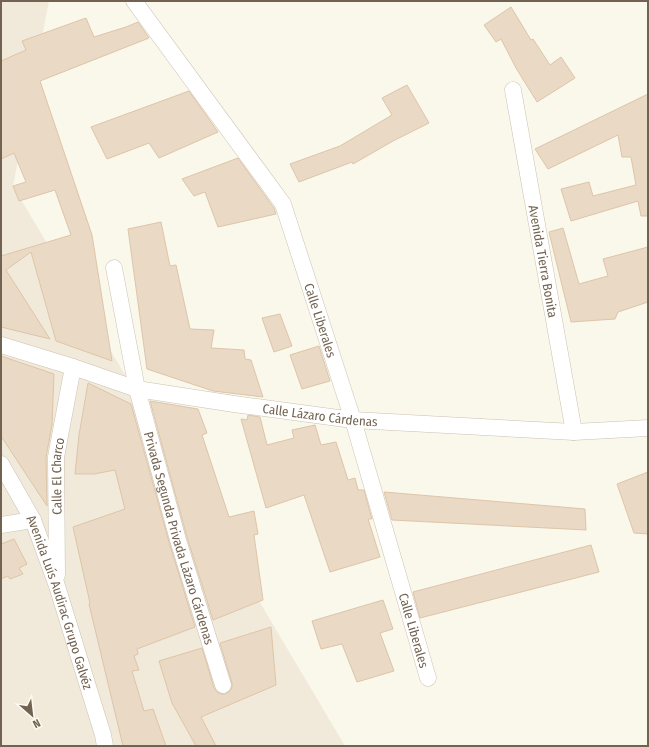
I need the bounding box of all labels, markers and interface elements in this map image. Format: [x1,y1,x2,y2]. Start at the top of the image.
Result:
street label: Avenida Tierra Bonita [526,204,560,319]
street label: Calle Liberales [301,281,339,360]
street label: Calle Lázaro Cárdenas [262,401,378,429]
street label: Privada Segunda Privada Lázaro Cárdenas [141,430,217,647]
street label: Calle El Charco [49,436,68,515]
street label: Avenida Luís Audirac Grupo Galvéz [24,512,95,691]
street label: Calle Liberales [396,591,432,670]
north arrow [12,695,52,735]
text: N [30,716,42,731]

